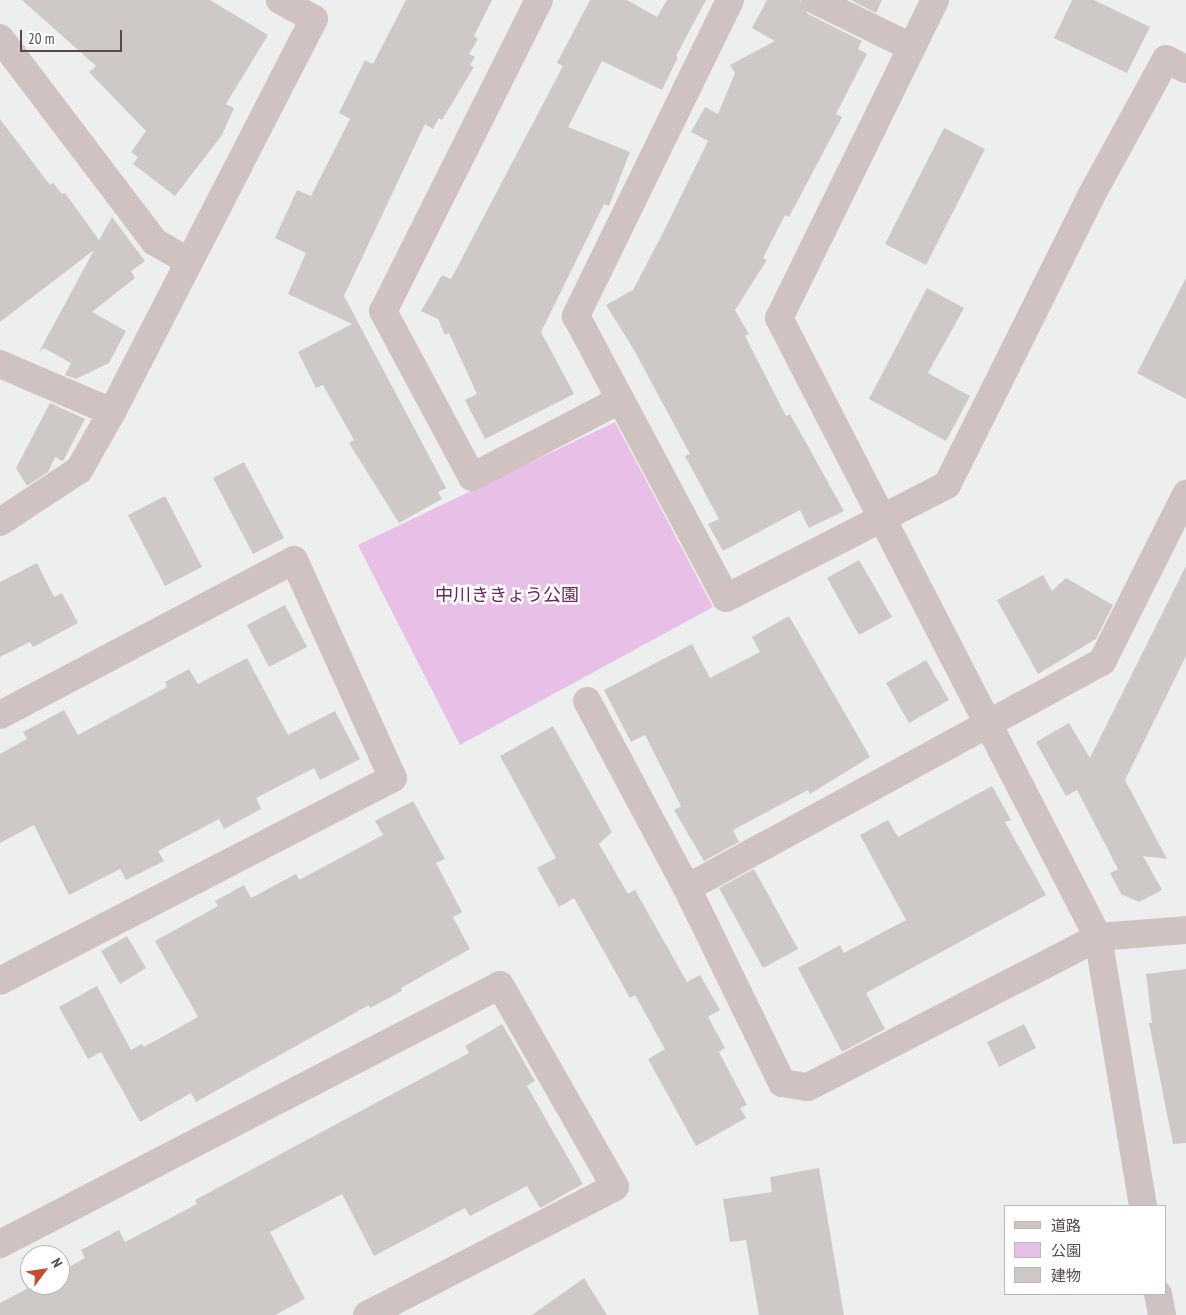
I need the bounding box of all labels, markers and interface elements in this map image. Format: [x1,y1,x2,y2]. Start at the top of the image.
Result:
scale bar [22,20,125,52]
text: 20 m [28,29,54,48]
park label: 中川ききょう公園 [435,584,579,606]
legend [1004,1205,1166,1295]
text: 道路 [1051,1216,1081,1235]
text: 公園 [1051,1241,1081,1260]
north arrow [20,1245,70,1295]
text: N [47,1255,67,1271]
text: 建物 [1051,1266,1081,1285]

